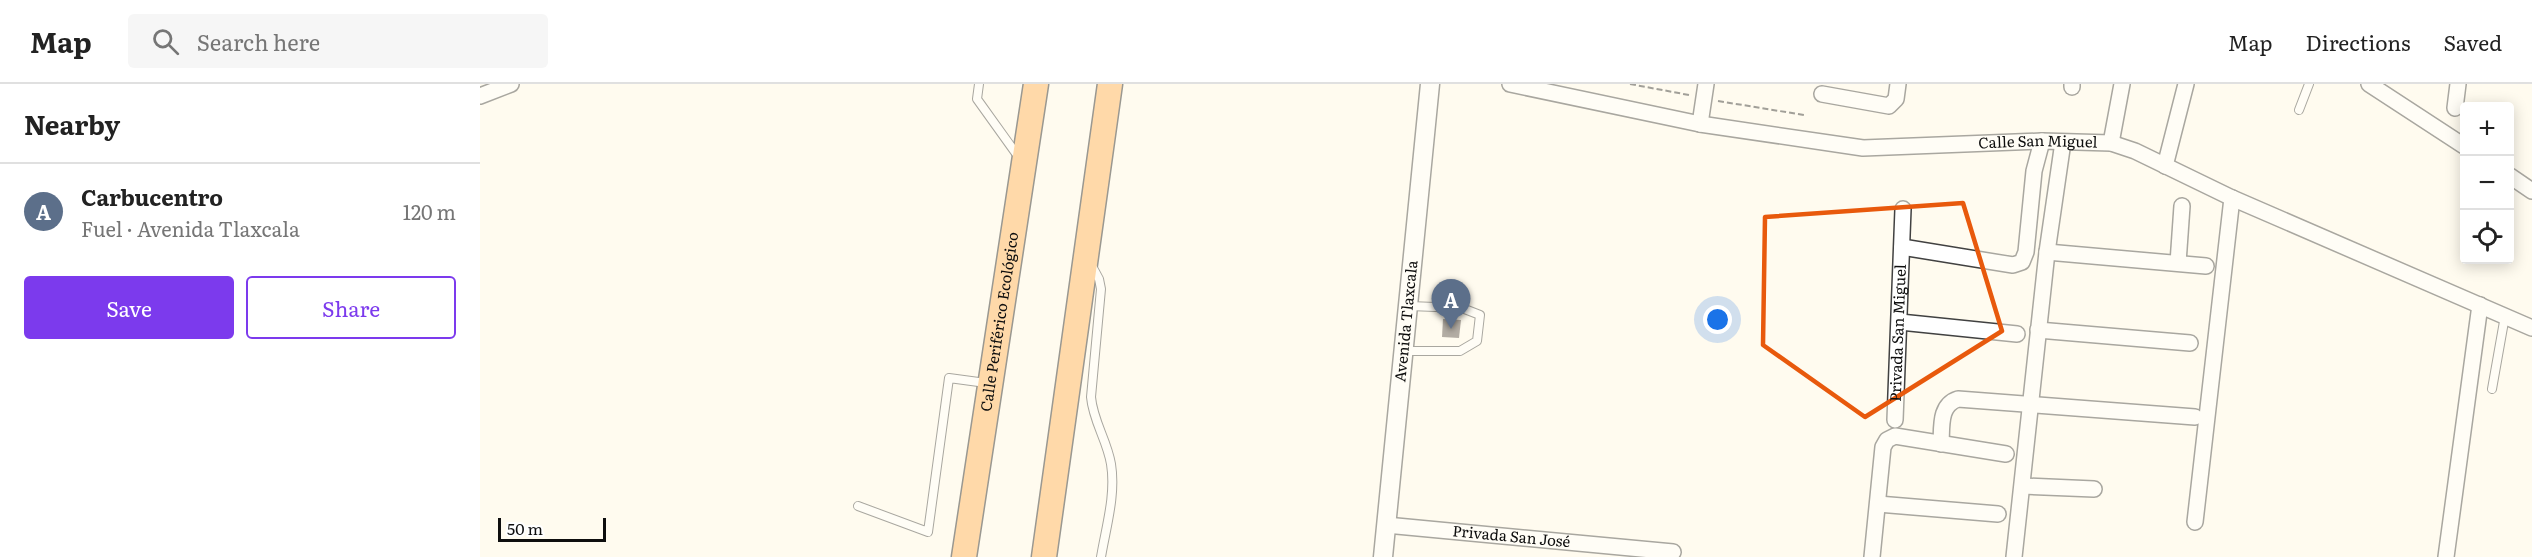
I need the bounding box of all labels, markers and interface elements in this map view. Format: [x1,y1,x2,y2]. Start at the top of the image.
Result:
search box [128,14,548,68]
text: Map [30,20,92,62]
icon: search [149,25,182,58]
text: Search here [197,25,320,58]
text: Map [2228,26,2273,57]
text: Directions [2306,26,2411,57]
text: Saved [2444,26,2502,57]
map controls [2460,102,2514,264]
button: + [2460,102,2514,156]
text: Nearby [24,104,120,143]
street label: Calle San Miguel [1978,128,2098,153]
button: − [2460,156,2514,210]
text: Carbucentro [81,180,223,213]
text: A [36,196,51,226]
text: 120 m [403,196,456,226]
button: locate [2460,210,2514,264]
text: Fuel · Avenida Tlaxcala [81,213,300,243]
street label: Calle Periférico Ecológico [973,230,1023,413]
street label: Avenida Tlaxcala [1387,258,1423,383]
street label: Privada San Miguel [1883,264,1911,402]
button: Save [24,276,234,339]
button: Share [246,276,456,339]
pin: A [1432,280,1470,329]
your location [1703,305,1732,334]
scale bar [498,515,606,542]
text: 50 m [507,516,543,540]
street label: Privada San José [1452,518,1572,552]

